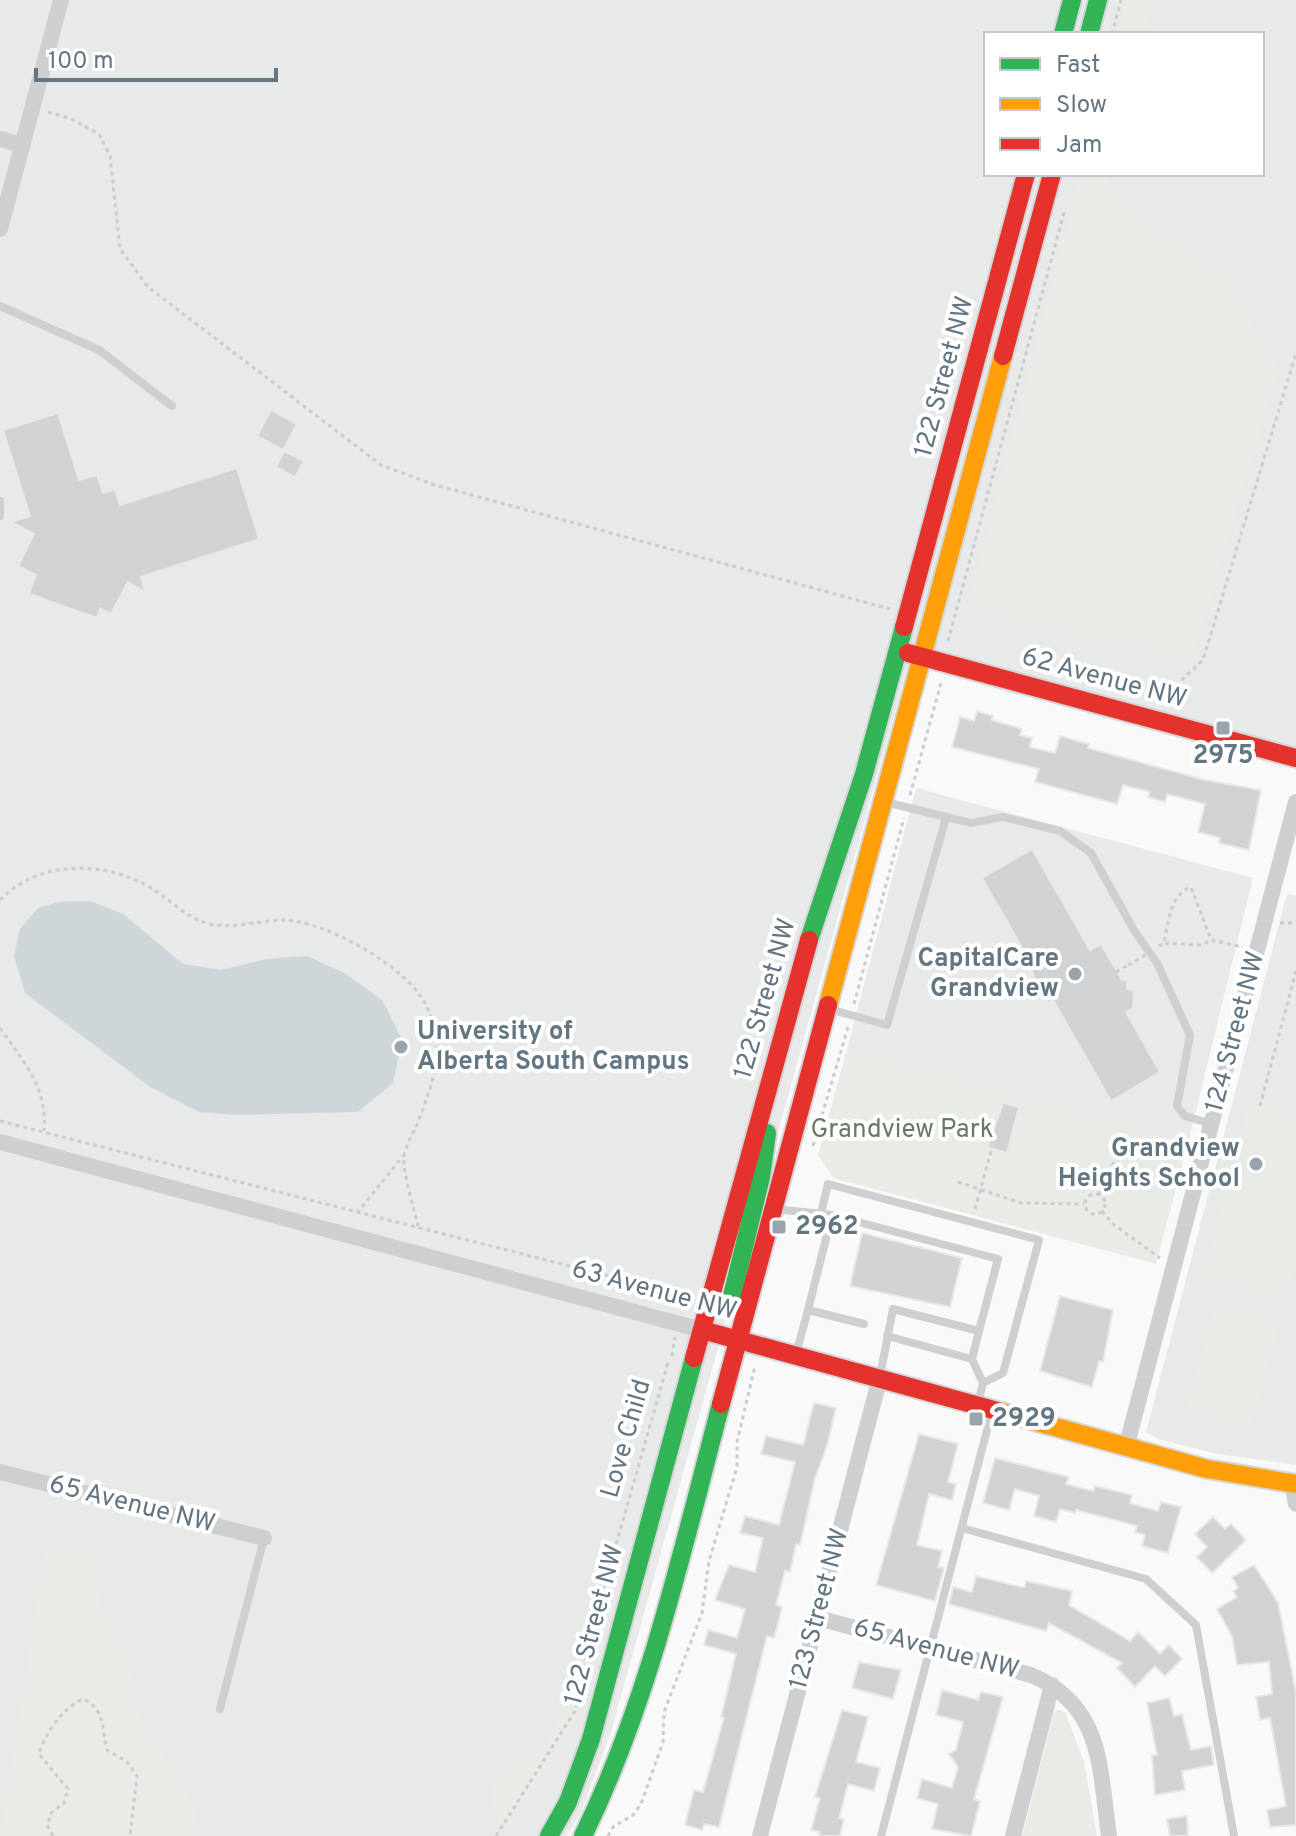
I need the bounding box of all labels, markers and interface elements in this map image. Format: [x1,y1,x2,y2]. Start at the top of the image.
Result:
scale bar [36,32,276,82]
legend [984,32,1264,176]
text: 100 m [48,47,114,77]
text: Fast [1056,51,1100,81]
text: Slow [1056,91,1107,121]
text: Jam [1056,131,1102,161]
street label: 122 Street NW [908,293,982,461]
street label: 62 Avenue NW [1018,641,1190,717]
marker: 2975 [1214,719,1232,737]
place label: 2975 [1192,740,1254,773]
street label: 122 Street NW [727,915,805,1083]
place label: CapitalCare Grandview [917,943,1059,1006]
street label: 124 Street NW [1199,948,1273,1116]
marker: CapitalCare Grandview [1066,965,1084,983]
place label: University of Alberta South Campus [417,1016,690,1079]
marker: University of Alberta South Campus [392,1038,410,1056]
park label: Grandview Park [810,1114,994,1147]
place label: Grandview Heights School [1058,1133,1240,1196]
marker: Grandview Heights School [1247,1155,1265,1173]
place label: 2962 [795,1211,859,1244]
marker: 2962 [770,1218,788,1236]
street label: 63 Avenue NW [568,1253,740,1329]
street label: Love Child [594,1376,660,1502]
place label: 2929 [992,1403,1056,1436]
marker: 2929 [967,1410,985,1428]
street label: 65 Avenue NW [46,1468,218,1542]
street label: 123 Street NW [783,1525,857,1693]
street label: 122 Street NW [558,1541,632,1709]
street label: 65 Avenue NW [850,1612,1022,1688]

